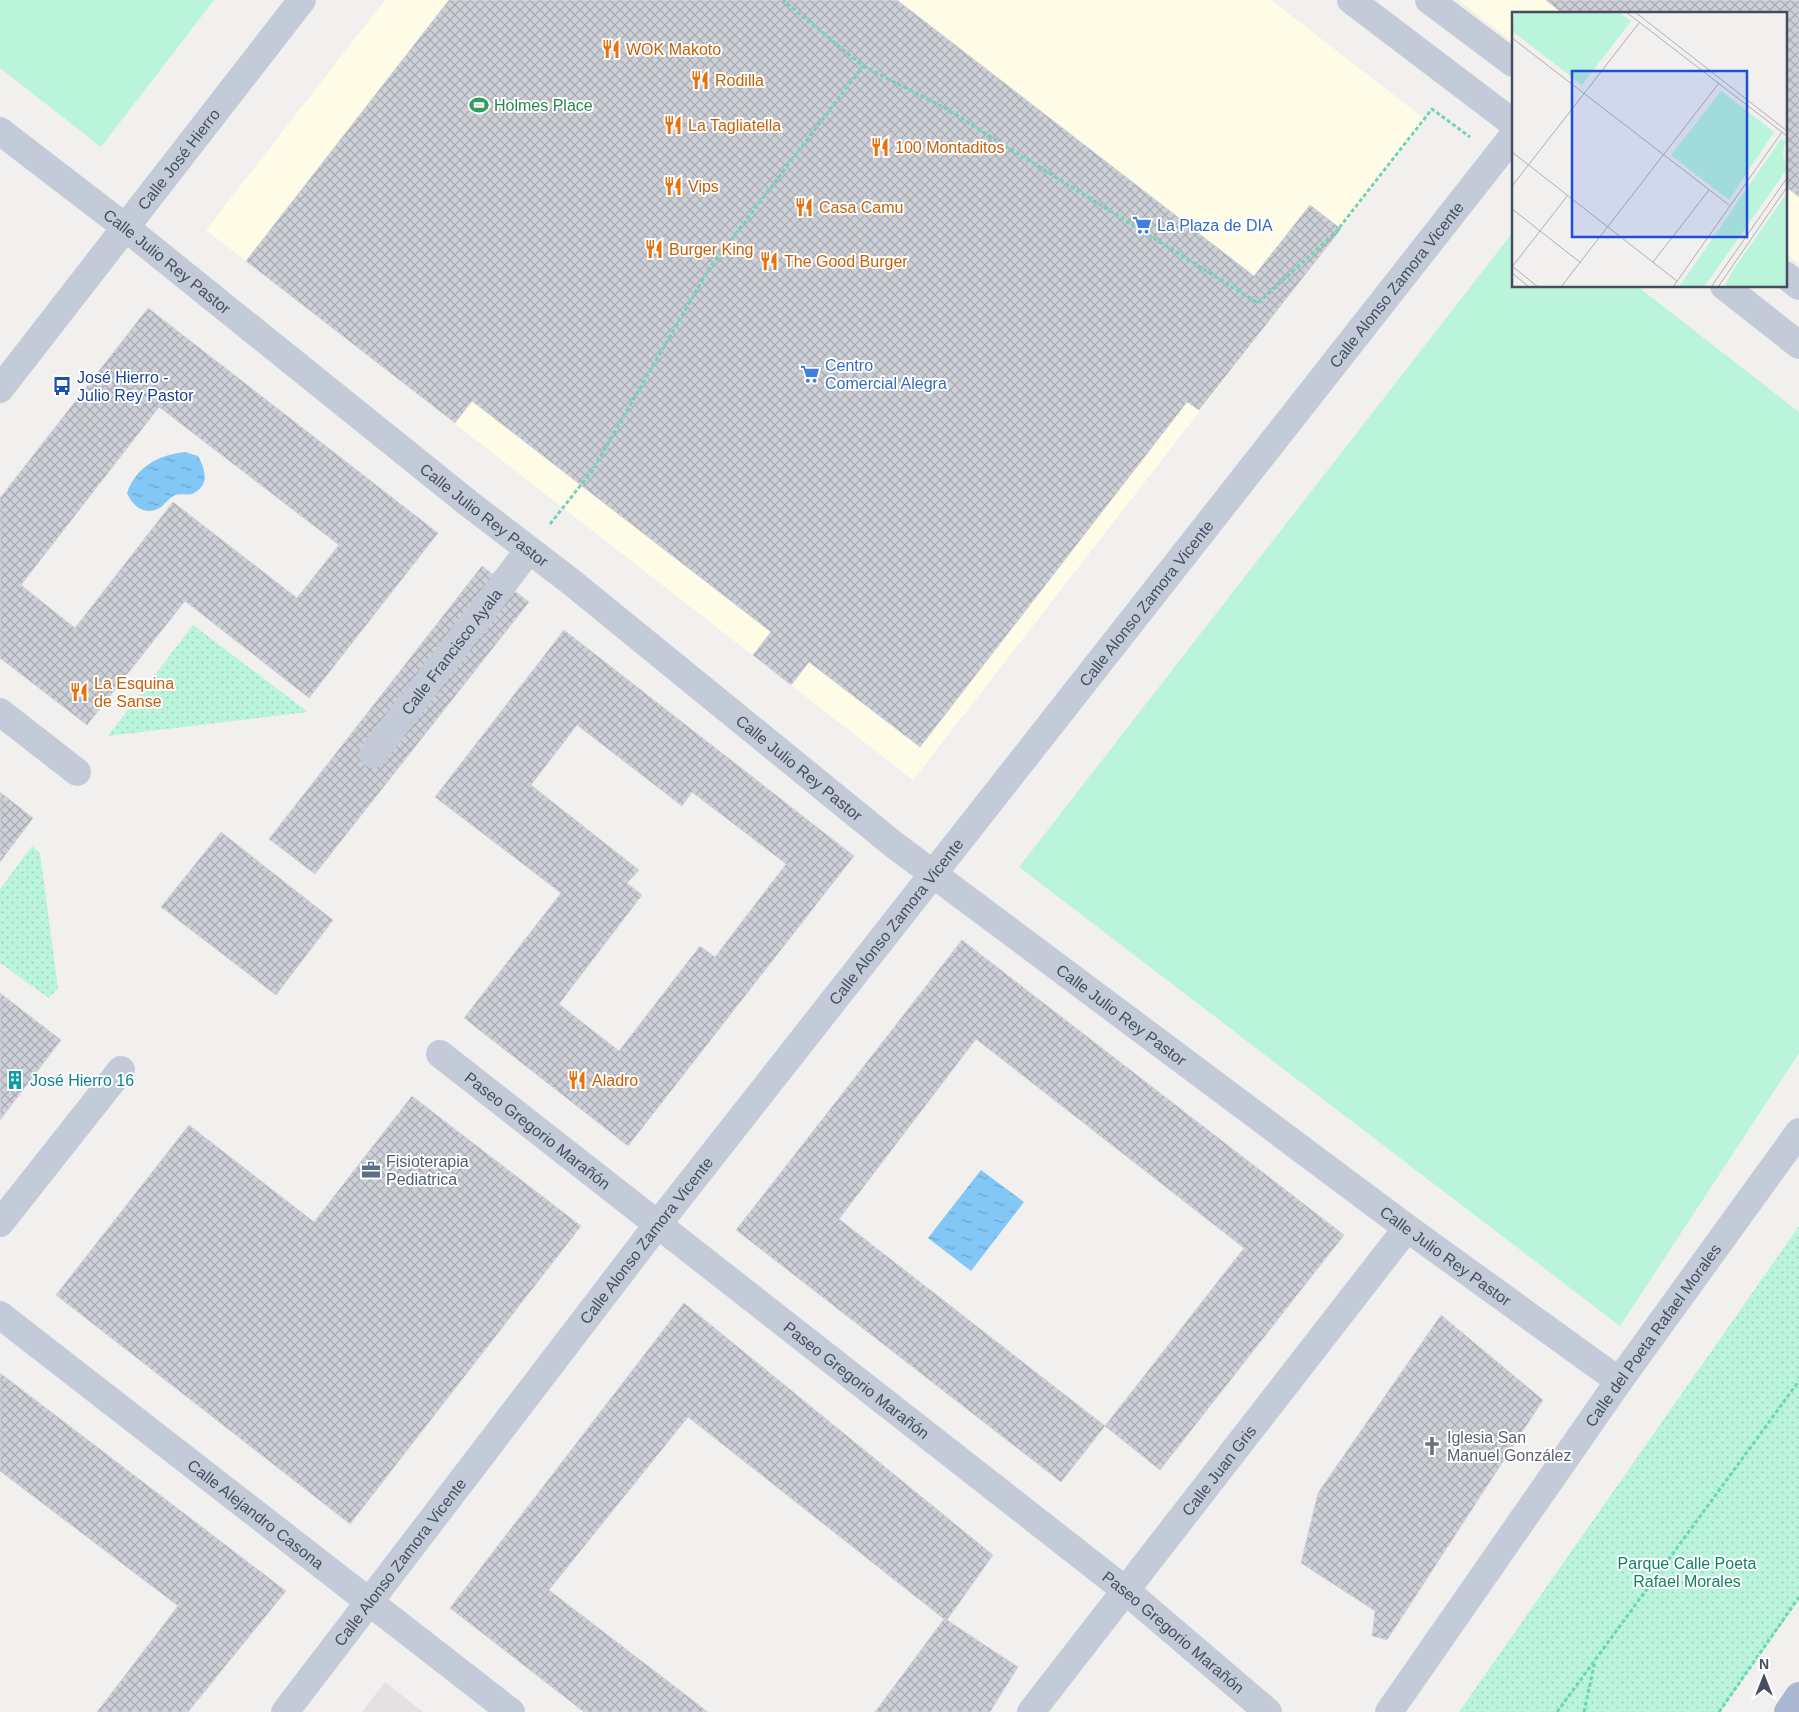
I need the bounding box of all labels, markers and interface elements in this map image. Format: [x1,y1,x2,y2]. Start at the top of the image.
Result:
inset map [1512,12,1786,288]
restaurant icon: WOK Makoto [600,38,622,60]
place label: WOK Makoto [626,41,721,58]
restaurant icon: Rodilla [689,69,711,91]
place label: Rodilla [715,72,764,89]
sports icon: Holmes Place [468,94,490,116]
place label: Holmes Place [494,97,593,114]
street label: Calle José Hierro [134,105,223,213]
restaurant icon: La Tagliatella [662,114,684,136]
place label: La Tagliatella [688,117,781,134]
restaurant icon: 100 Montaditos [869,136,891,158]
place label: 100 Montaditos [895,139,1004,156]
restaurant icon: Vips [662,175,684,197]
place label: Vips [688,178,719,195]
restaurant icon: Casa Camu [793,196,815,218]
street label: Calle Alonso Zamora Vicente [1326,198,1467,371]
place label: Casa Camu [819,199,903,216]
street label: Calle Julio Rey Pastor [100,205,235,318]
supermarket icon: La Plaza de DIA [1131,214,1153,236]
place label: La Plaza de DIA [1157,217,1273,234]
restaurant icon: Burger King [643,238,665,260]
place label: Burger King [669,241,754,258]
restaurant icon: The Good Burger [758,250,780,272]
place label: The Good Burger [784,253,908,270]
place label: Centro Comercial Alegra [825,357,947,392]
supermarket icon: Centro Comercial Alegra [799,363,821,385]
place label: José Hierro - Julio Rey Pastor [77,369,194,404]
bus stop icon: José Hierro - Julio Rey Pastor [51,375,73,397]
street label: Calle Julio Rey Pastor [417,460,552,570]
street label: Calle Alonso Zamora Vicente [1076,517,1216,689]
street label: Calle Francisco Ayala [398,585,505,718]
place label: La Esquina de Sanse [94,675,174,710]
restaurant icon: La Esquina de Sanse [68,681,90,703]
street label: Calle Julio Rey Pastor [733,711,866,824]
street label: Calle Alonso Zamora Vicente [825,835,966,1008]
street label: Calle Julio Rey Pastor [1053,961,1190,1069]
street label: Paseo Gregorio Marañón [462,1068,614,1193]
building icon: José Hierro 16 [4,1069,26,1091]
restaurant icon: Aladro [566,1069,588,1091]
place label: José Hierro 16 [30,1072,134,1089]
place label: Aladro [592,1072,638,1089]
place label: Fisioterapia Pediatrica [386,1153,469,1188]
street label: Calle Alonso Zamora Vicente [576,1154,716,1327]
office icon: Fisioterapia Pediatrica [360,1159,382,1181]
street label: Calle Julio Rey Pastor [1377,1203,1515,1309]
street label: Calle del Poeta Rafael Morales [1582,1240,1724,1430]
street label: Paseo Gregorio Marañón [781,1318,933,1442]
street label: Calle Juan Gris [1178,1422,1259,1519]
place label: Iglesia San Manuel González [1447,1429,1572,1464]
church icon: Iglesia San Manuel González [1421,1435,1443,1457]
street label: Calle Alejandro Casona [185,1456,327,1572]
street label: Calle Alonso Zamora Vicente [330,1475,469,1649]
park label: Parque Calle Poeta Rafael Morales [1618,1555,1756,1590]
street label: Paseo Gregorio Marañón [1100,1567,1248,1696]
north arrow [1739,1652,1789,1702]
text: N [1759,1656,1769,1672]

